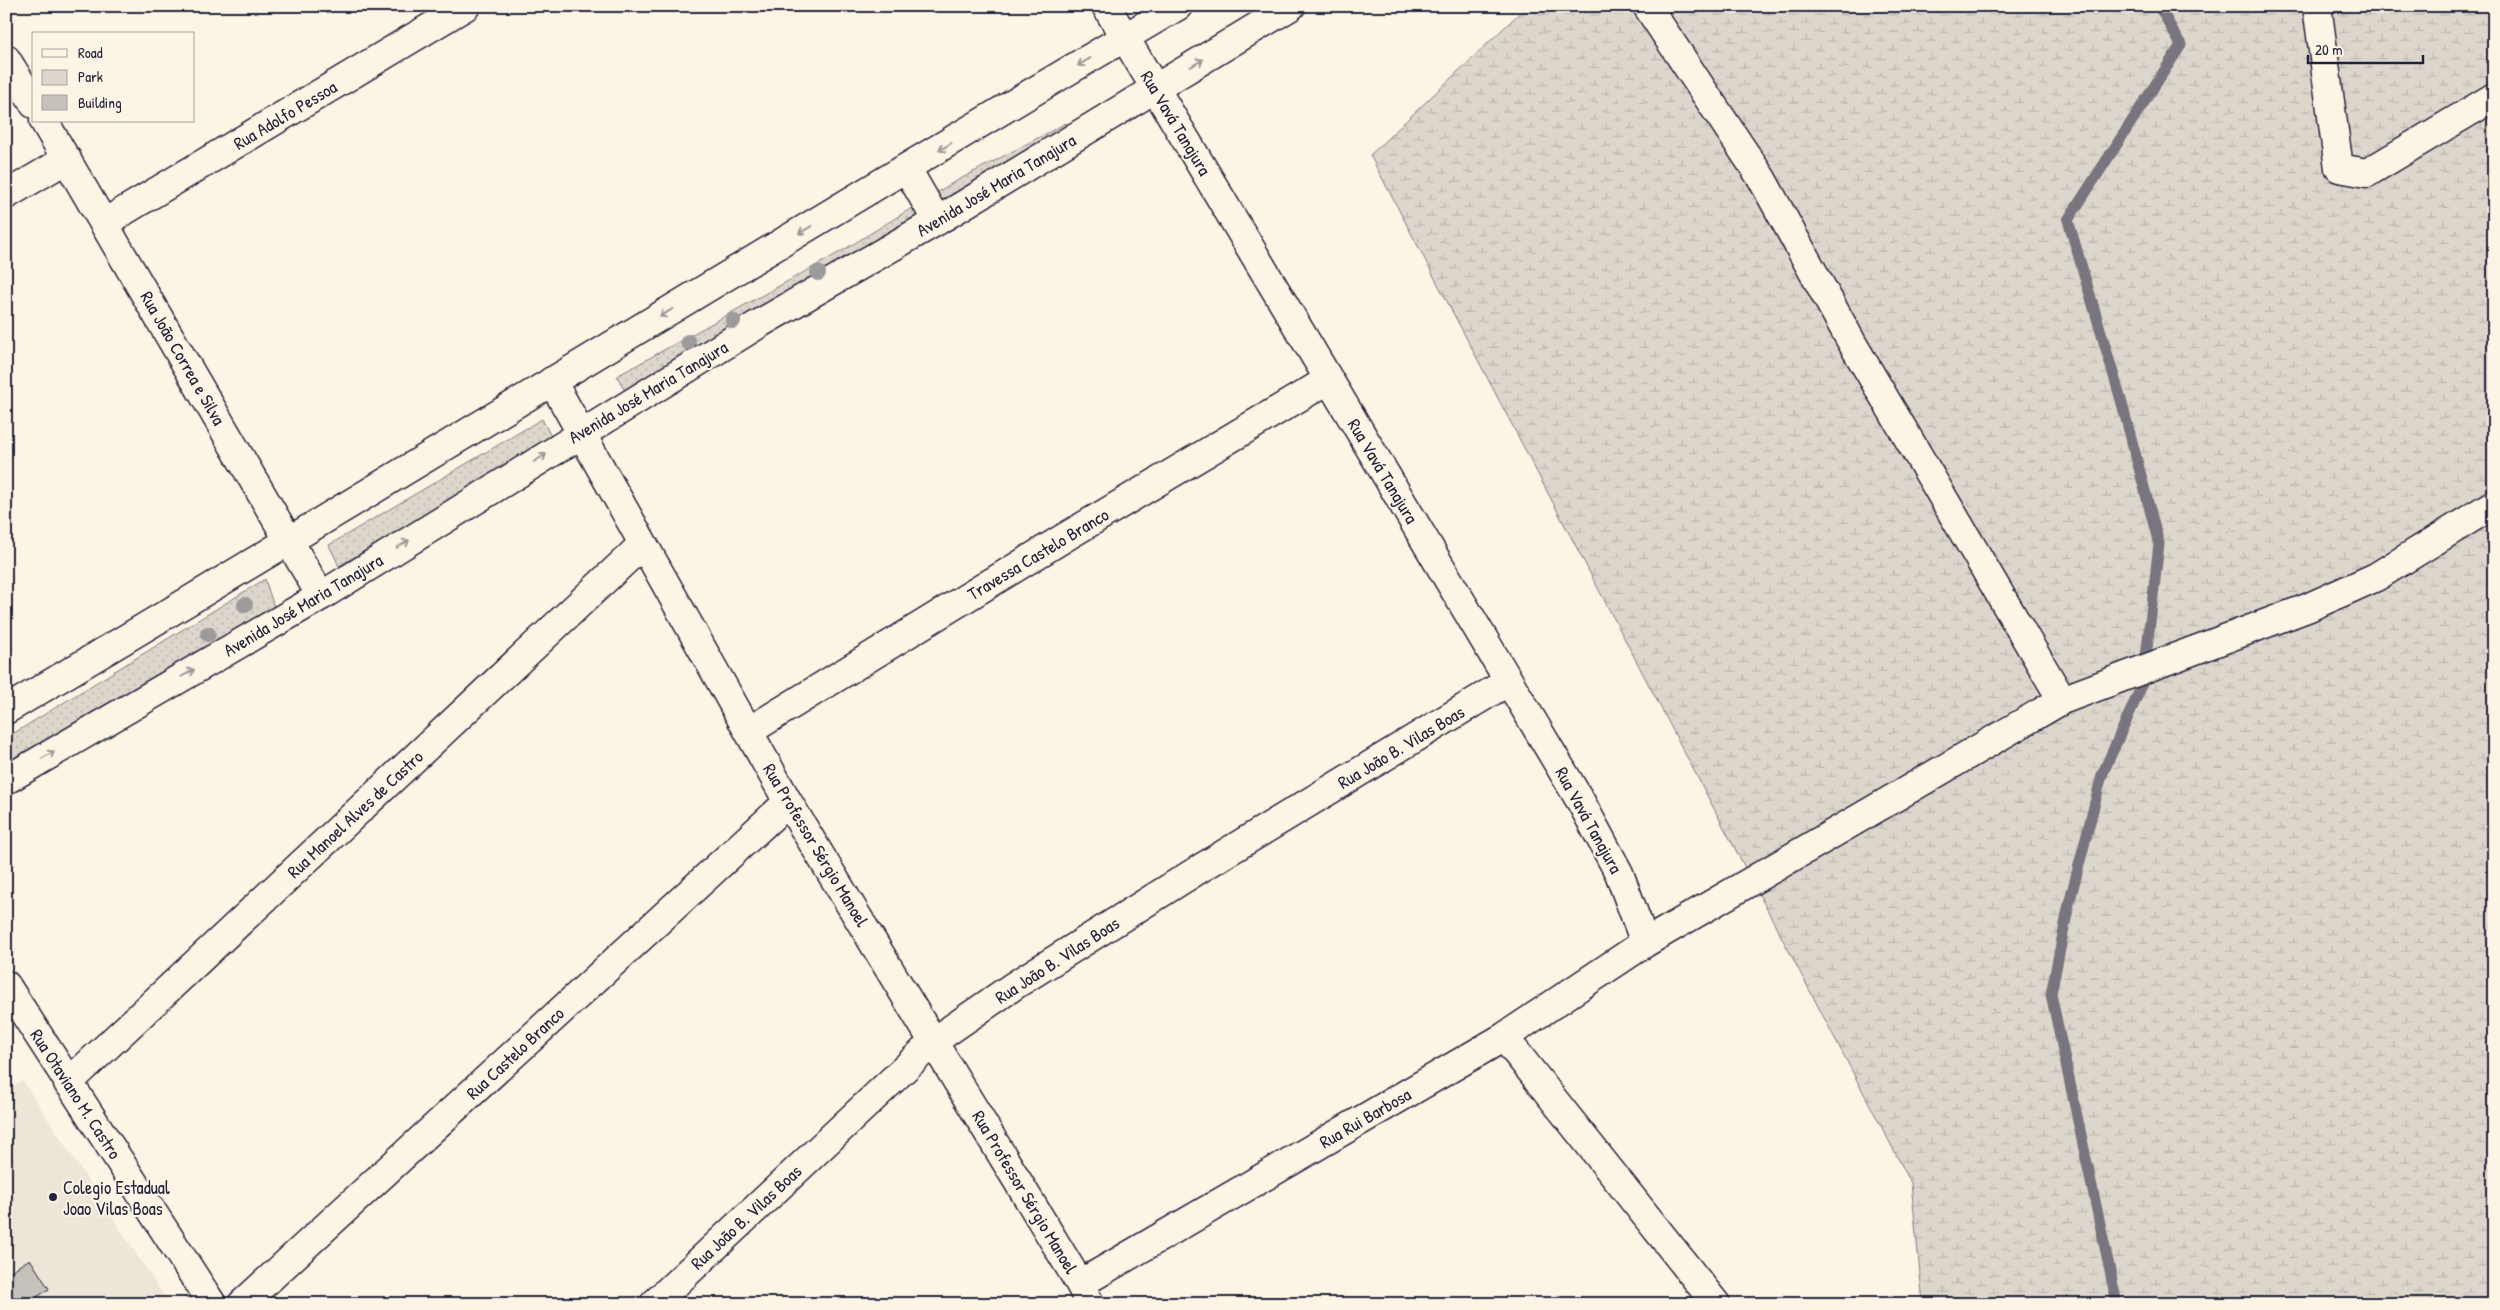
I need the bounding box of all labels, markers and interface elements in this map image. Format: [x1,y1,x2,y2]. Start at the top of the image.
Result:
legend [32,32,195,122]
scale bar [2308,32,2422,64]
text: 20 m [2315,39,2342,60]
text: Road [78,42,103,63]
one-way arrow [1190,57,1204,67]
one-way arrow [1077,58,1091,68]
text: Park [78,66,103,87]
street label: Rua Vavá Tanajura [1135,66,1217,180]
street label: Rua Adolfo Pessoa [229,74,341,156]
text: Building [78,92,122,113]
street label: Avenida José Maria Tanajura [912,127,1080,243]
one-way arrow [938,142,952,152]
one-way arrow [798,225,813,235]
street label: Rua João Correa e Silva [134,286,232,430]
one-way arrow [659,309,673,319]
street label: Avenida José Maria Tanajura [564,334,732,450]
street label: Rua Vavá Tanajura [1342,414,1424,528]
one-way arrow [533,453,547,463]
street label: Travessa Castelo Branco [963,502,1113,606]
one-way arrow [395,539,409,549]
street label: Avenida José Maria Tanajura [219,547,387,663]
one-way arrow [181,668,195,678]
street label: Rua João B. Vilas Boas [1333,699,1469,795]
street label: Rua Manoel Alves de Castro [282,744,428,884]
one-way arrow [41,750,55,760]
street label: Rua Professor Sérgio Manoel [757,759,875,931]
street label: Rua Vavá Tanajura [1549,762,1629,878]
street label: Rua João B. Vilas Boas [990,910,1124,1010]
street label: Rua Castelo Branco [461,1001,569,1105]
street label: Rua Otaviano M. Castro [25,1024,127,1164]
street label: Rua Rui Barbosa [1315,1082,1415,1154]
street label: Rua Professor Sérgio Manoel [966,1106,1084,1278]
street label: Rua João B. Vilas Boas [685,1159,807,1275]
place label: Colegio Estadual Joao Vilas Boas [63,1175,170,1221]
marker: Colegio Estadual Joao Vilas Boas [47,1191,59,1203]

